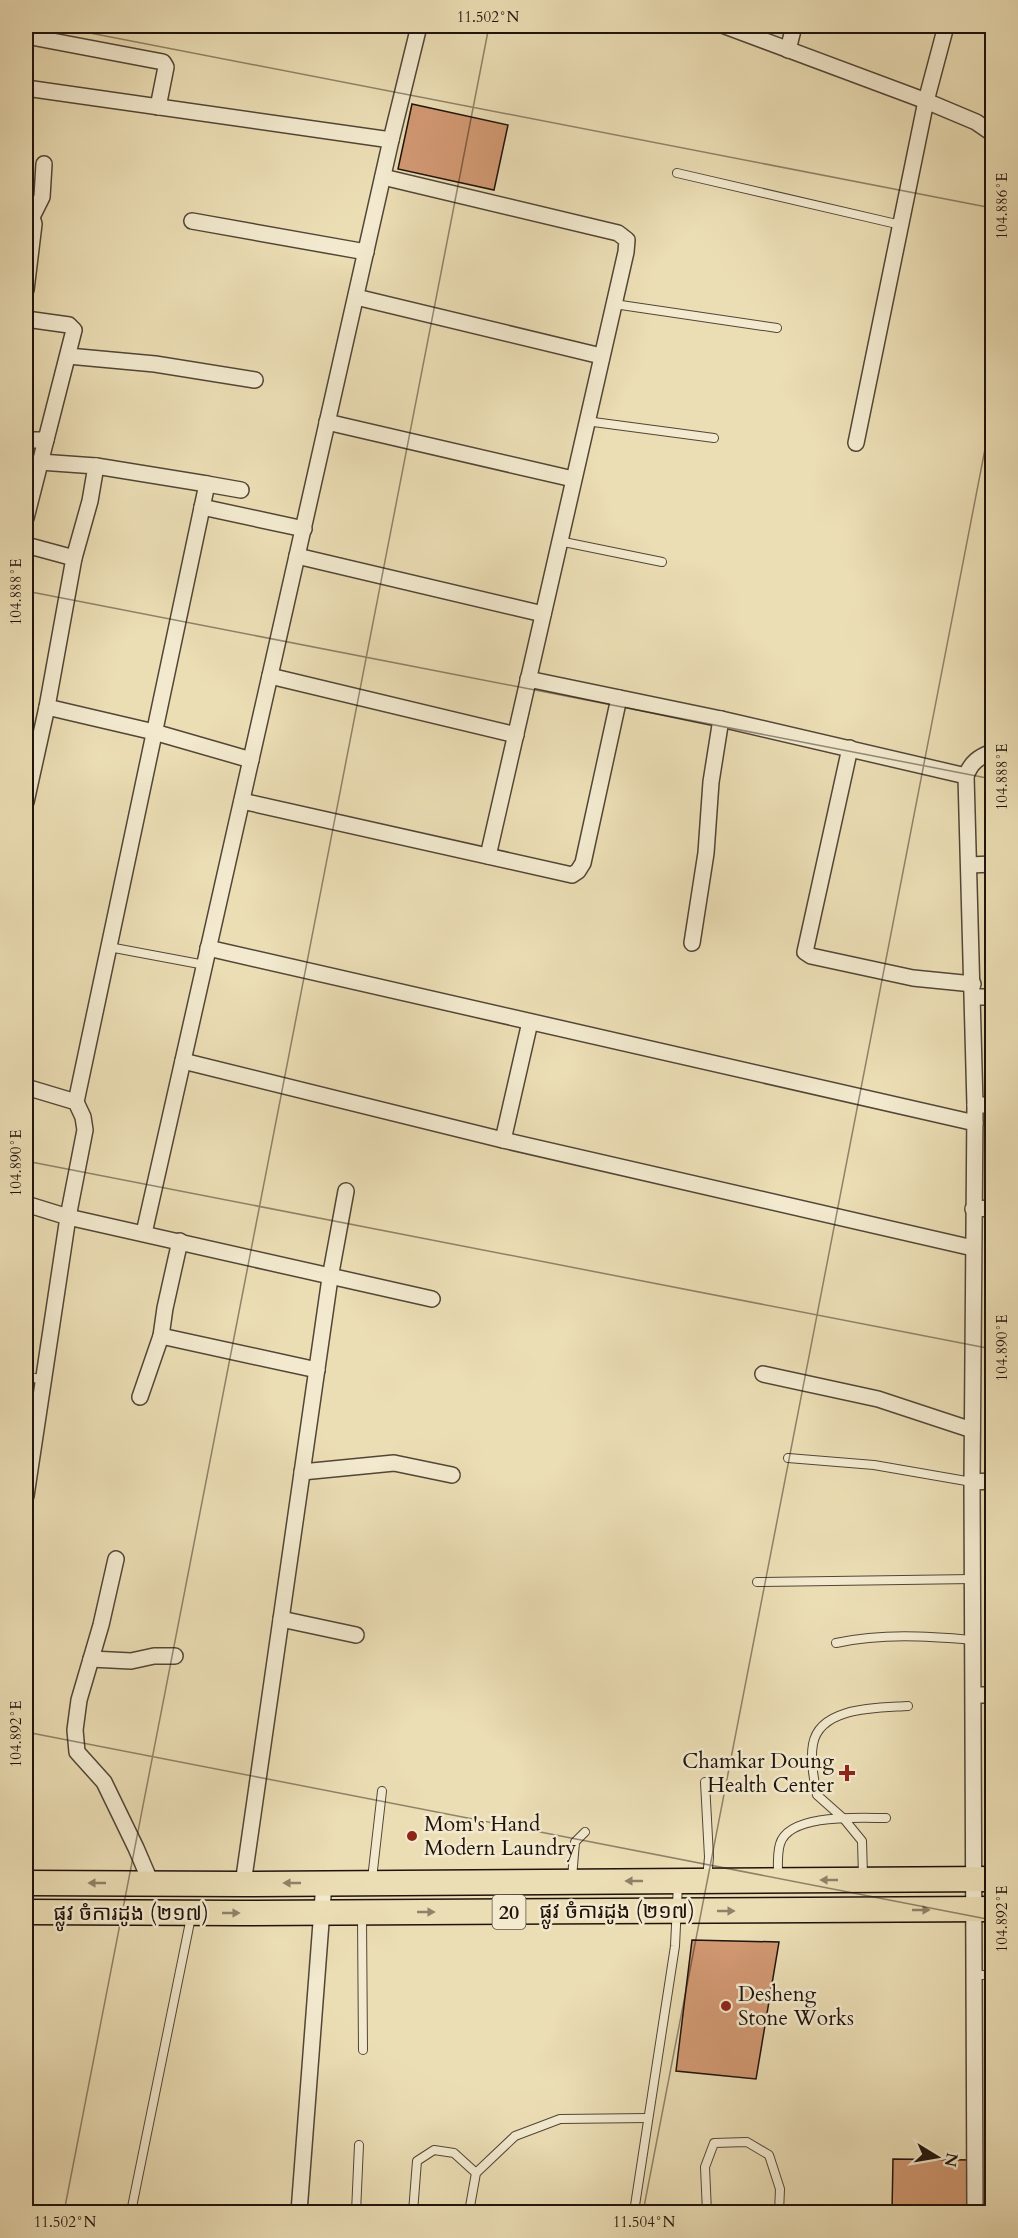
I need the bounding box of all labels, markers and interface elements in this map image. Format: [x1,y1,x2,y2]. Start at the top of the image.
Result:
text: 11.502°N [457,7,520,27]
text: 104.886°E [992,173,1012,239]
text: 104.888°E [6,559,26,625]
text: 104.888°E [992,744,1012,810]
text: 104.890°E [6,1130,26,1196]
text: 104.890°E [992,1315,1012,1381]
text: 104.892°E [6,1701,26,1767]
place label: Chamkar Doung Health Center [682,1747,834,1800]
marker: Chamkar Doung Health Center [838,1764,856,1782]
place label: Mom's Hand Modern Laundry [424,1810,576,1863]
marker: Mom's Hand Modern Laundry [405,1829,419,1843]
one-way arrow [820,1875,839,1885]
one-way arrow [625,1876,644,1886]
one-way arrow [88,1878,107,1888]
one-way arrow [283,1878,302,1888]
text: 104.892°E [992,1886,1012,1952]
road number: 20 [492,1895,526,1929]
street label: ផ្លូវ ចំការដូង (២១៧) [539,1897,695,1930]
street label: ផ្លូវ ចំការដូង (២១៧) [53,1899,209,1932]
one-way arrow [911,1905,930,1915]
one-way arrow [716,1906,735,1916]
one-way arrow [416,1907,435,1917]
one-way arrow [221,1908,240,1918]
place label: Desheng Stone Works [738,1980,854,2033]
marker: Desheng Stone Works [719,1999,733,2013]
north arrow [907,2127,967,2187]
text: N [939,2151,963,2169]
text: 11.502°N [34,2212,97,2232]
text: 11.504°N [613,2212,676,2232]

